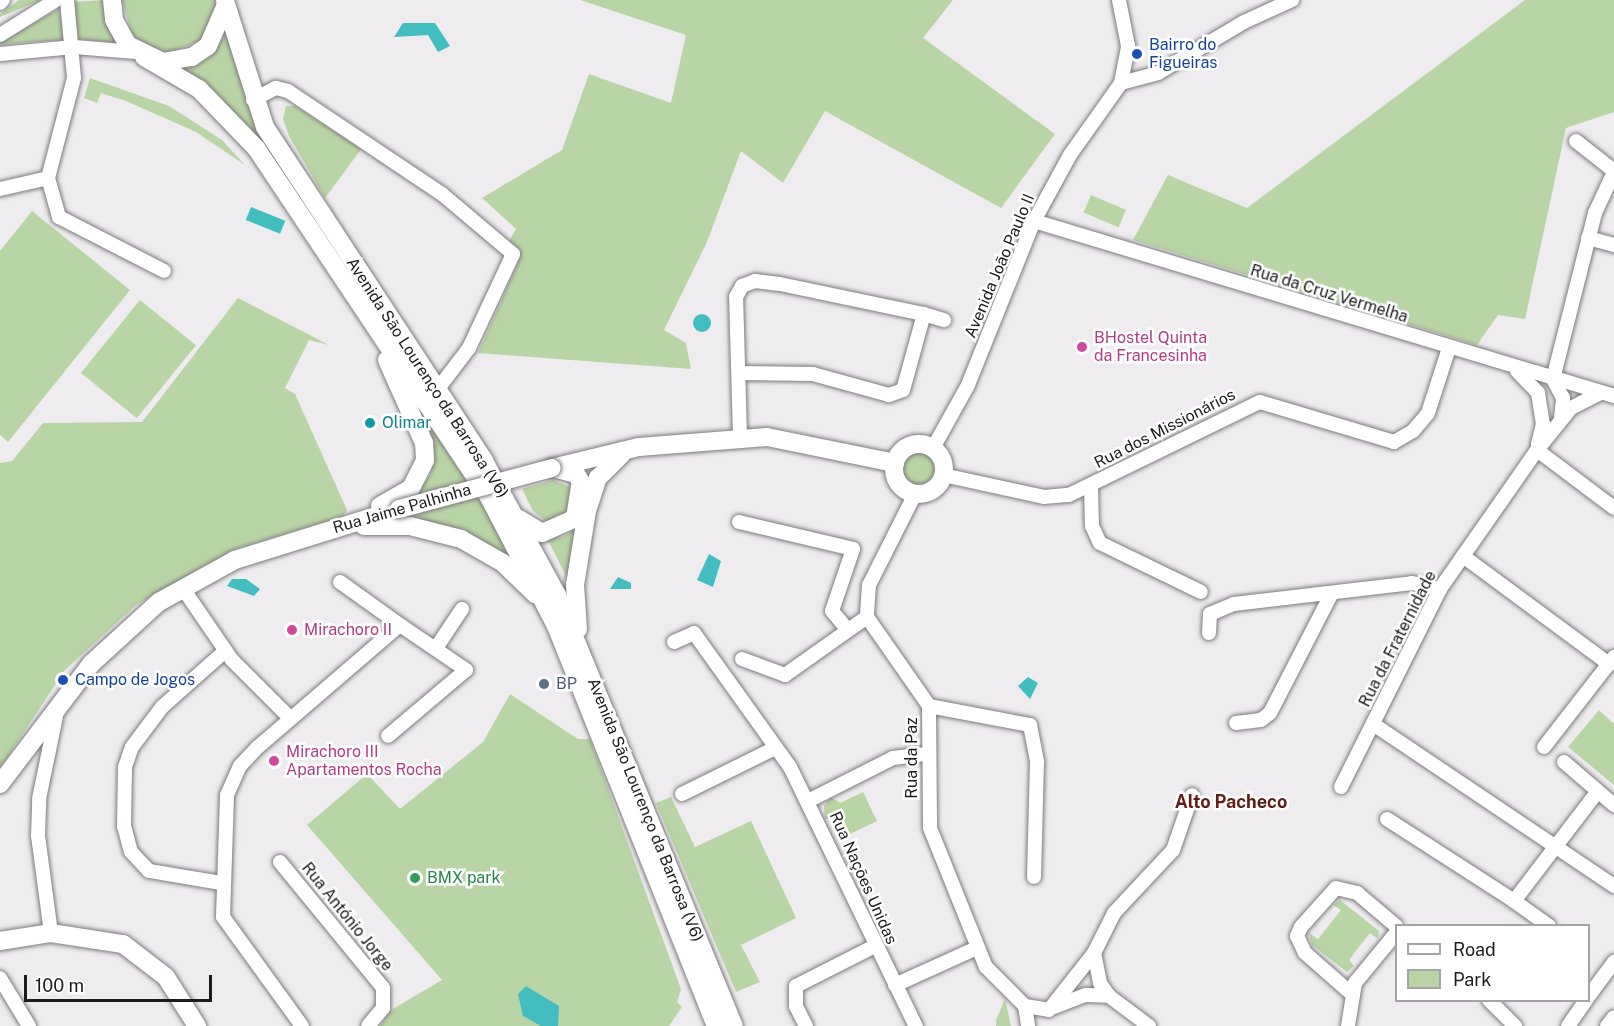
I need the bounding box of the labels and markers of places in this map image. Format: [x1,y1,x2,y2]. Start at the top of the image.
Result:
place label: Bairro do Figueiras [1149,35,1217,73]
marker: Bairro do Figueiras [1130,47,1144,61]
place label: BHostel Quinta da Francesinha [1094,328,1207,366]
marker: BHostel Quinta da Francesinha [1075,340,1089,354]
place label: Olimar [382,413,431,433]
marker: Olimar [363,416,377,430]
place label: Mirachoro II [304,620,392,640]
marker: Mirachoro II [285,623,299,637]
place label: Campo de Jogos [75,670,196,690]
marker: Campo de Jogos [56,673,70,687]
place label: BP [556,674,577,694]
marker: BP [537,677,551,691]
place label: Mirachoro III Apartamentos Rocha [286,742,442,780]
marker: Mirachoro III Apartamentos Rocha [267,754,281,768]
place label: BMX park [427,868,500,888]
marker: BMX park [408,871,422,885]

